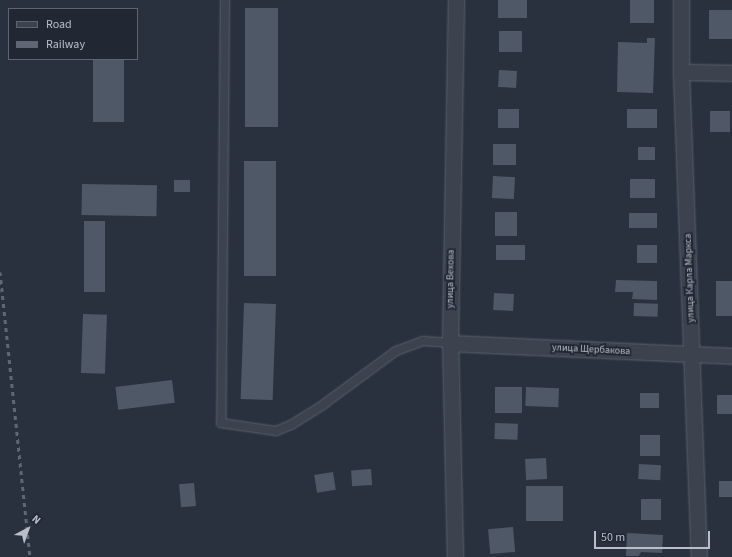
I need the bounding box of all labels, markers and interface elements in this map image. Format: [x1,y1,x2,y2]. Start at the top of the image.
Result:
legend [8,8,138,60]
text: Road [46,16,72,33]
text: Railway [46,36,85,53]
street label: улица Карла Маркса [682,233,698,323]
street label: улица Вехова [444,249,458,309]
street label: улица Щербакова [552,342,630,358]
north arrow [8,509,48,549]
text: N [29,511,44,528]
scale bar [596,523,712,549]
text: 50 m [601,529,625,546]

